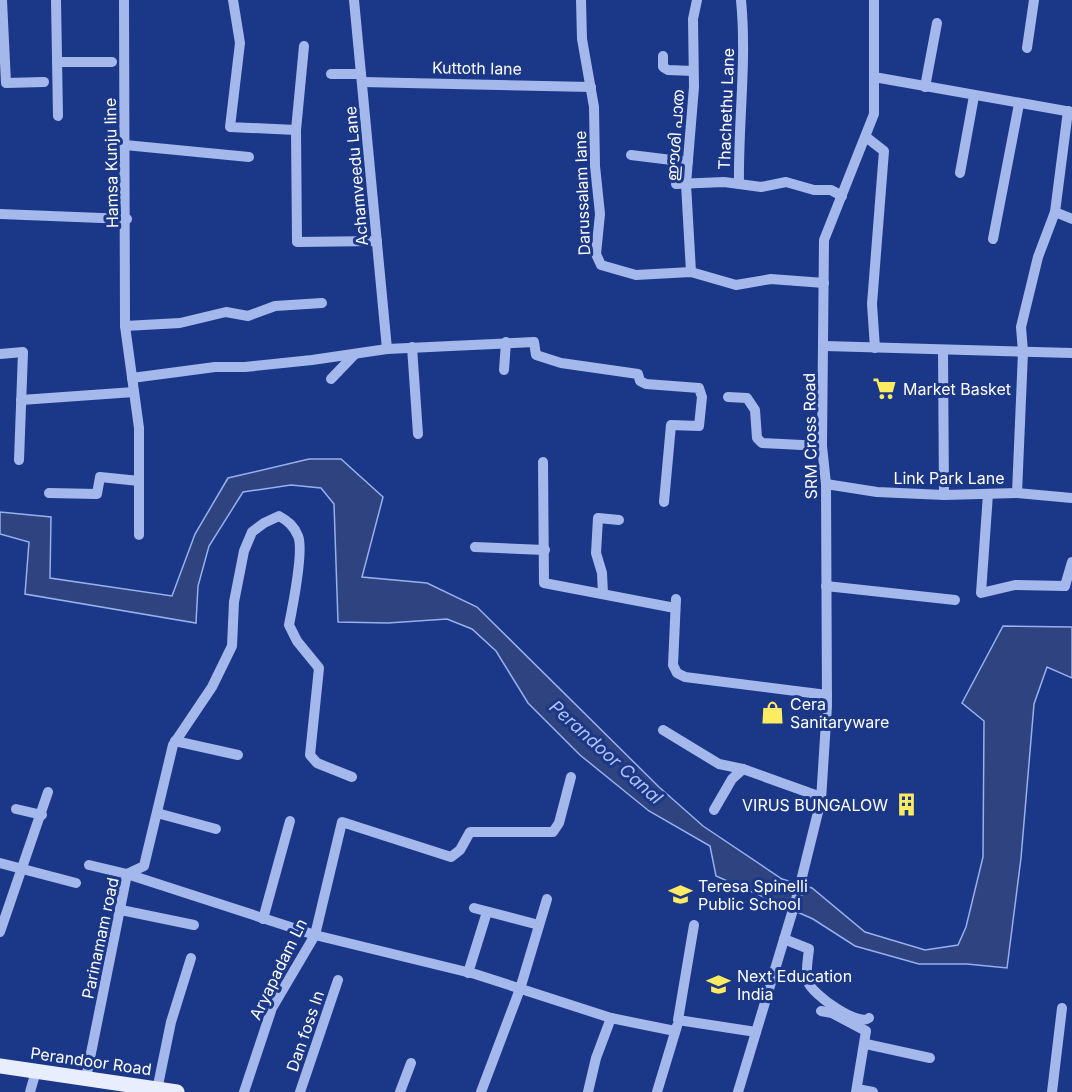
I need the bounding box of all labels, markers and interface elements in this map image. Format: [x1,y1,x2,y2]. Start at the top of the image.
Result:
street label: Thachethu Lane [714,48,738,170]
street label: Kuttoth lane [432,57,522,79]
street label: ഈശി പാത [662,89,688,181]
street label: Hamsa Kunju line [100,98,122,228]
street label: Achamveedu Lane [340,105,372,247]
street label: Darussalam lane [570,130,594,256]
street label: SRM Cross Road [799,373,821,499]
supermarket icon: Market Basket [872,376,898,402]
place label: Market Basket [903,379,1011,399]
street label: Link Park Lane [893,468,1005,488]
place label: Cera Sanitaryware [790,694,889,732]
water label: Perandoor Canal [545,696,667,809]
shop icon: Cera Sanitaryware [759,700,785,726]
building icon: VIRUS BUNGALOW [893,792,919,818]
place label: VIRUS BUNGALOW [742,795,888,815]
street label: Parinamam road [77,875,123,1001]
place label: Teresa Spinelli Public School [698,876,808,914]
school or university icon: Teresa Spinelli Public School [667,882,693,908]
street label: Aryapadam Ln [245,915,311,1023]
place label: Next Education India [737,966,852,1004]
school or university icon: Next Education India [706,972,732,998]
street label: Dan foss ln [282,988,328,1074]
street label: Perandoor Road [29,1043,153,1079]

